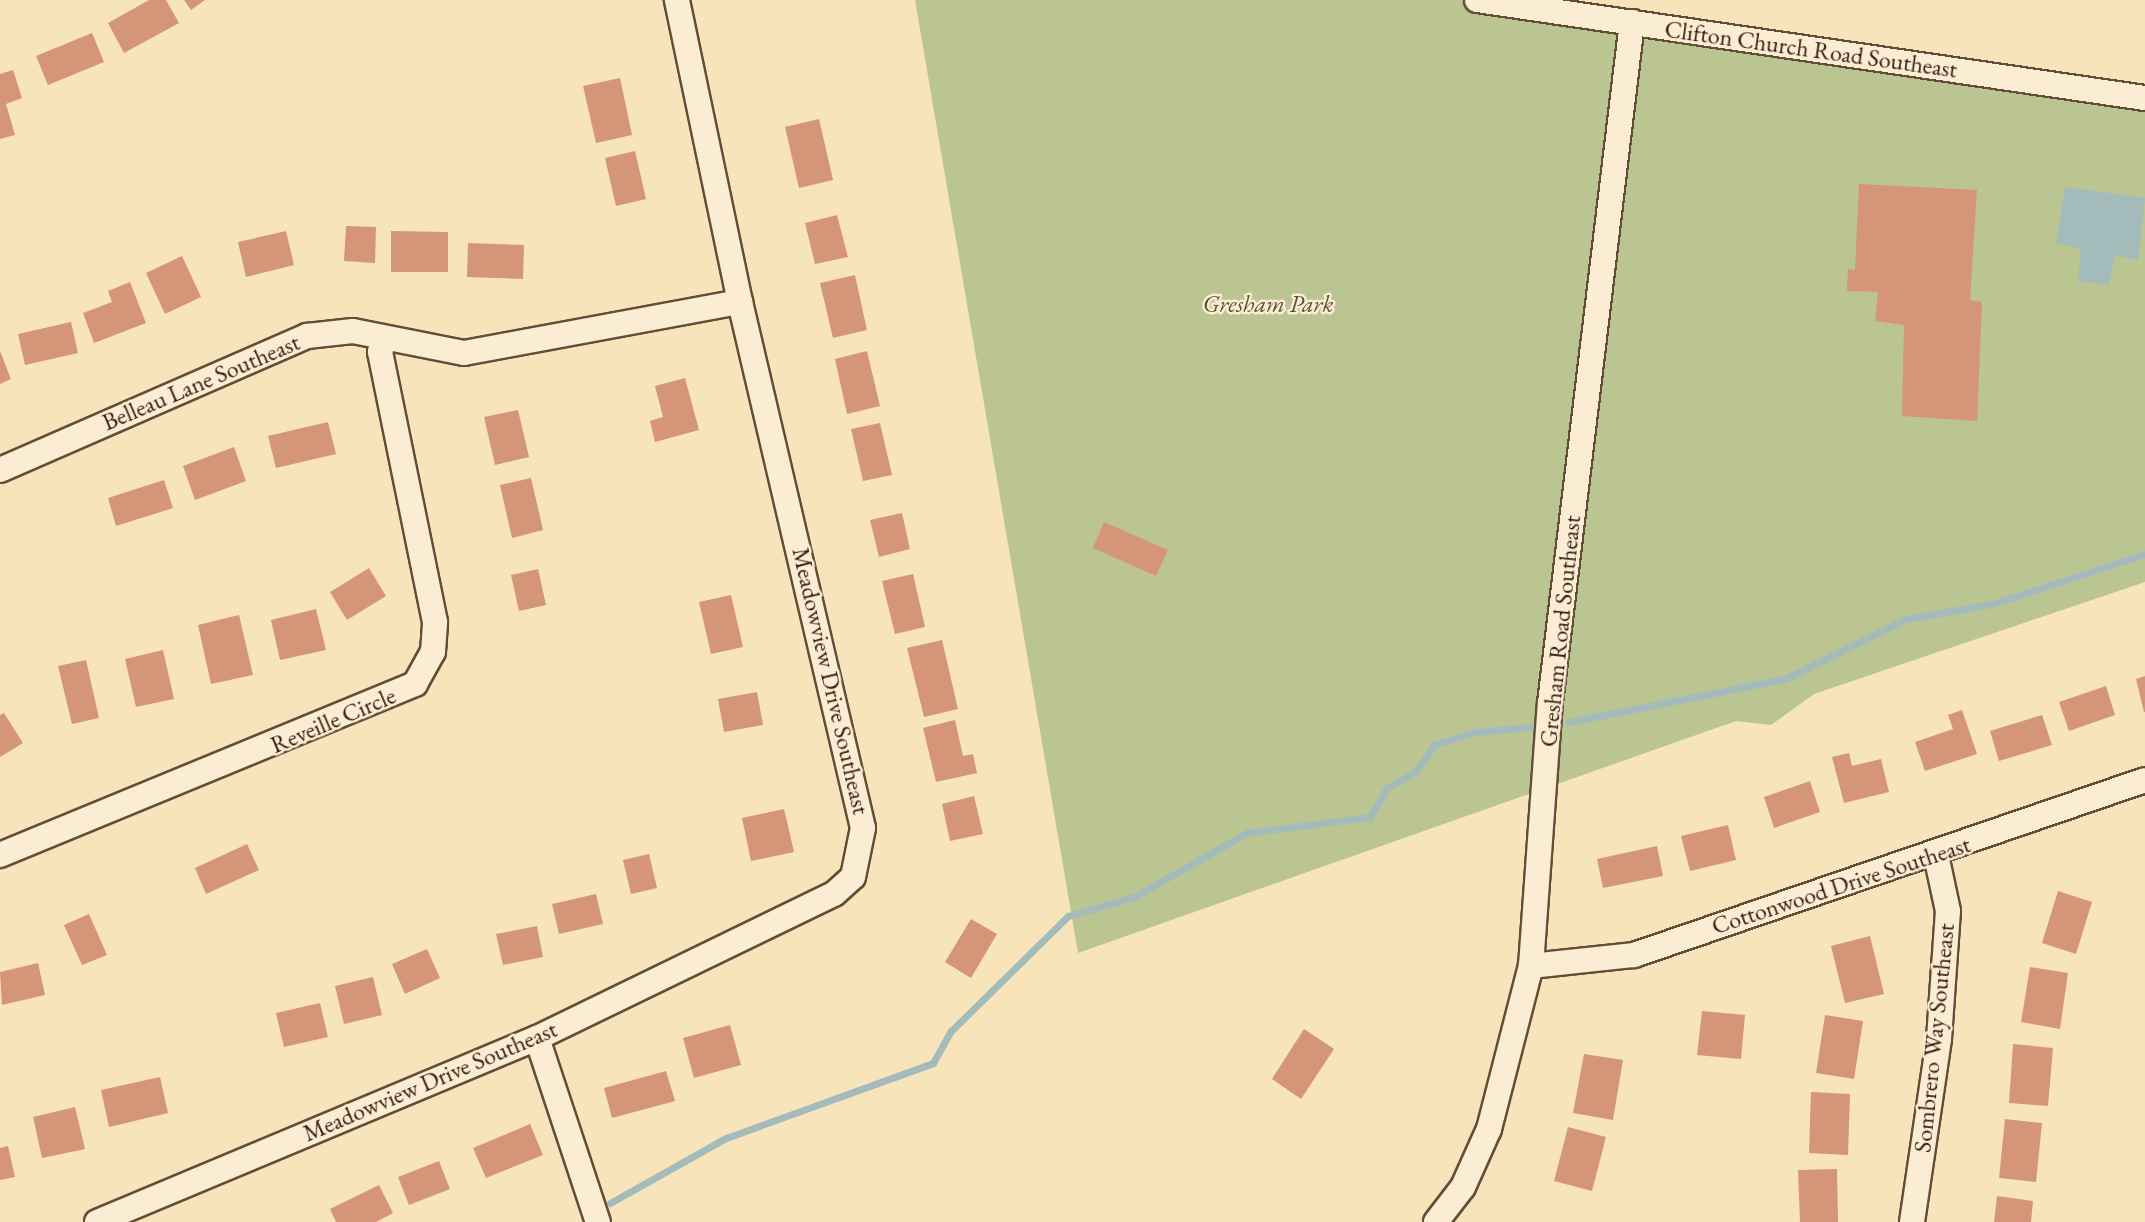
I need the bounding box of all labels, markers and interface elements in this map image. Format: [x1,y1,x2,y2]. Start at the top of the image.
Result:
street label: Clifton Church Road Southeast [1663,14,1959,84]
park label: Gresham Park [1203,290,1333,318]
street label: Belleau Lane Southeast [98,327,304,437]
street label: Gresham Road Southeast [1534,514,1586,748]
street label: Meadowview Drive Southeast [786,545,876,817]
street label: Reveille Circle [266,681,400,759]
street label: Cottonwood Drive Southeast [1708,830,1974,940]
street label: Sombrero Way Southeast [1908,922,1960,1154]
street label: Meadowview Drive Southeast [299,1014,561,1148]

